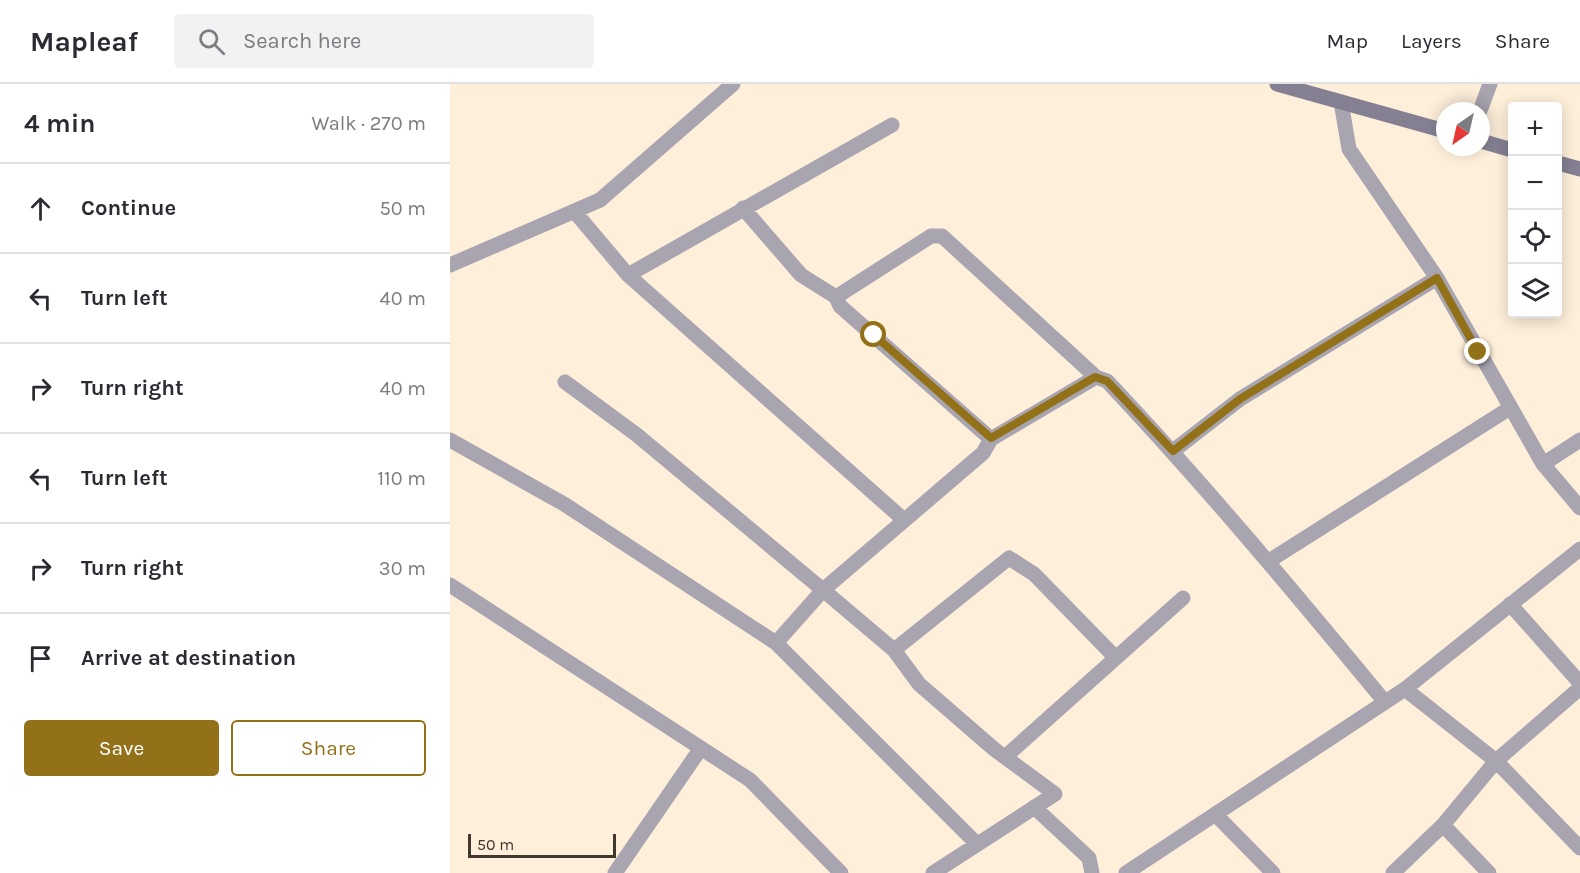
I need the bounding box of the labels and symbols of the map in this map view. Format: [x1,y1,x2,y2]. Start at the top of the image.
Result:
north arrow [1436,102,1490,156]
route start [860,321,886,347]
route end [1464,338,1490,364]
scale bar [468,831,616,858]

